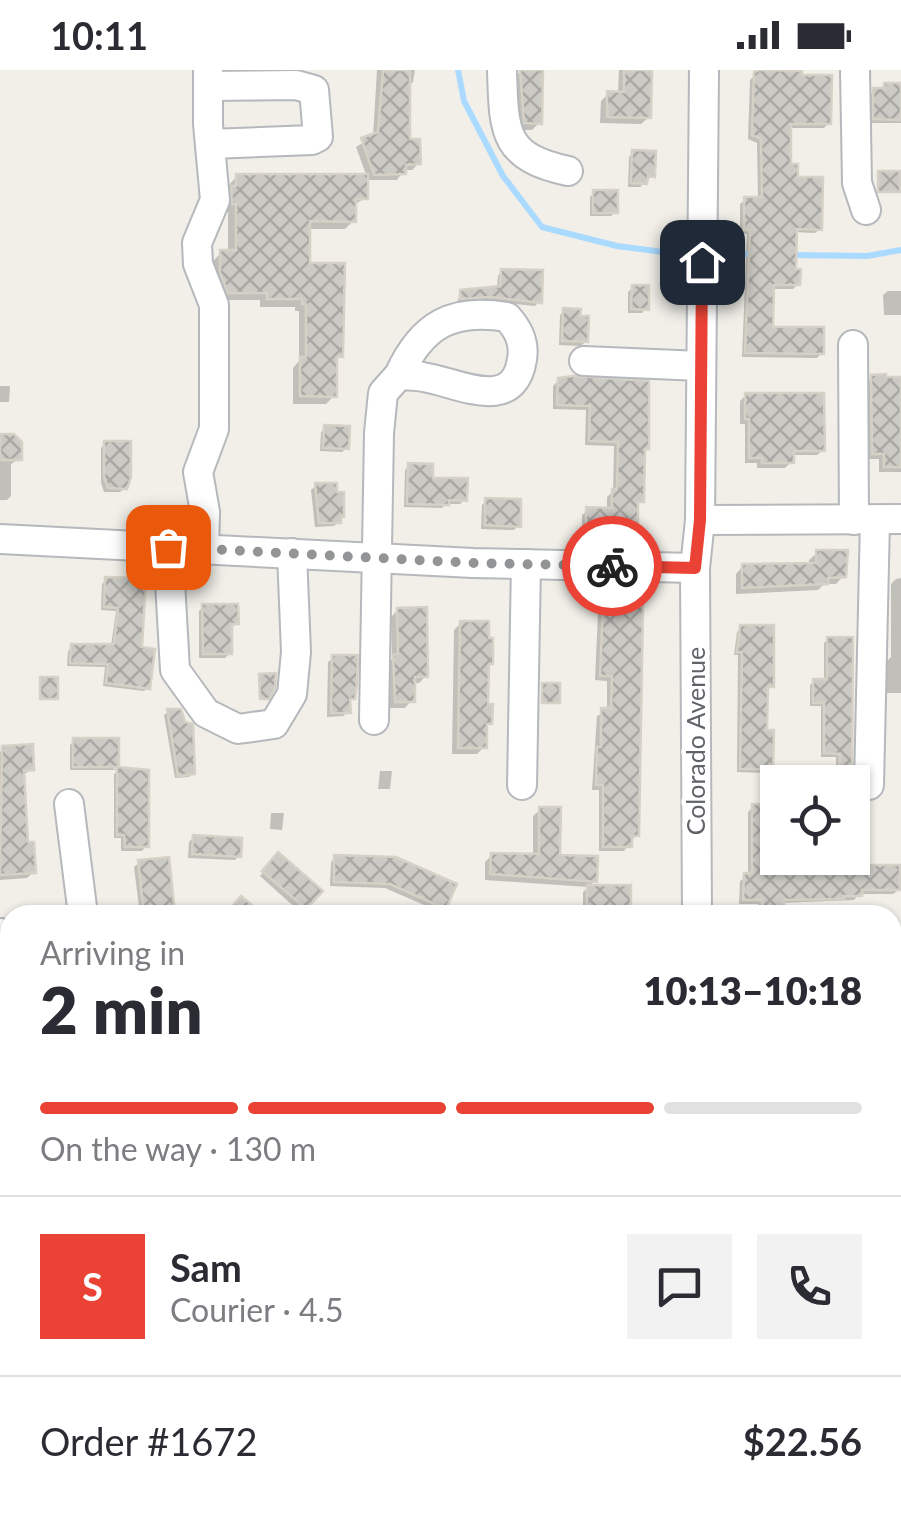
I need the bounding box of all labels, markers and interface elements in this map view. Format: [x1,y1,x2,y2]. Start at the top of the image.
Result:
text: 10:11 [50,12,148,58]
pin [660,220,745,305]
icon: home [675,235,730,290]
pin [126,505,211,590]
courier [562,516,662,616]
icon: bag [141,520,196,575]
icon: bike [585,539,640,594]
street label: Colorado Avenue [680,647,710,835]
map controls [760,765,870,875]
button: locate [760,765,870,875]
text: Arriving in [40,933,185,972]
text: 10:13–10:18 [643,967,862,1013]
text: 2 min [40,970,202,1048]
text: On the way · 130 m [40,1129,316,1168]
button: chat [627,1234,732,1339]
button: phone [757,1234,862,1339]
text: Sam [170,1244,242,1290]
text: S [82,1263,103,1309]
text: Courier · 4.5 [170,1290,344,1329]
text: Order #1672 [40,1418,257,1464]
text: $22.56 [743,1418,862,1464]

